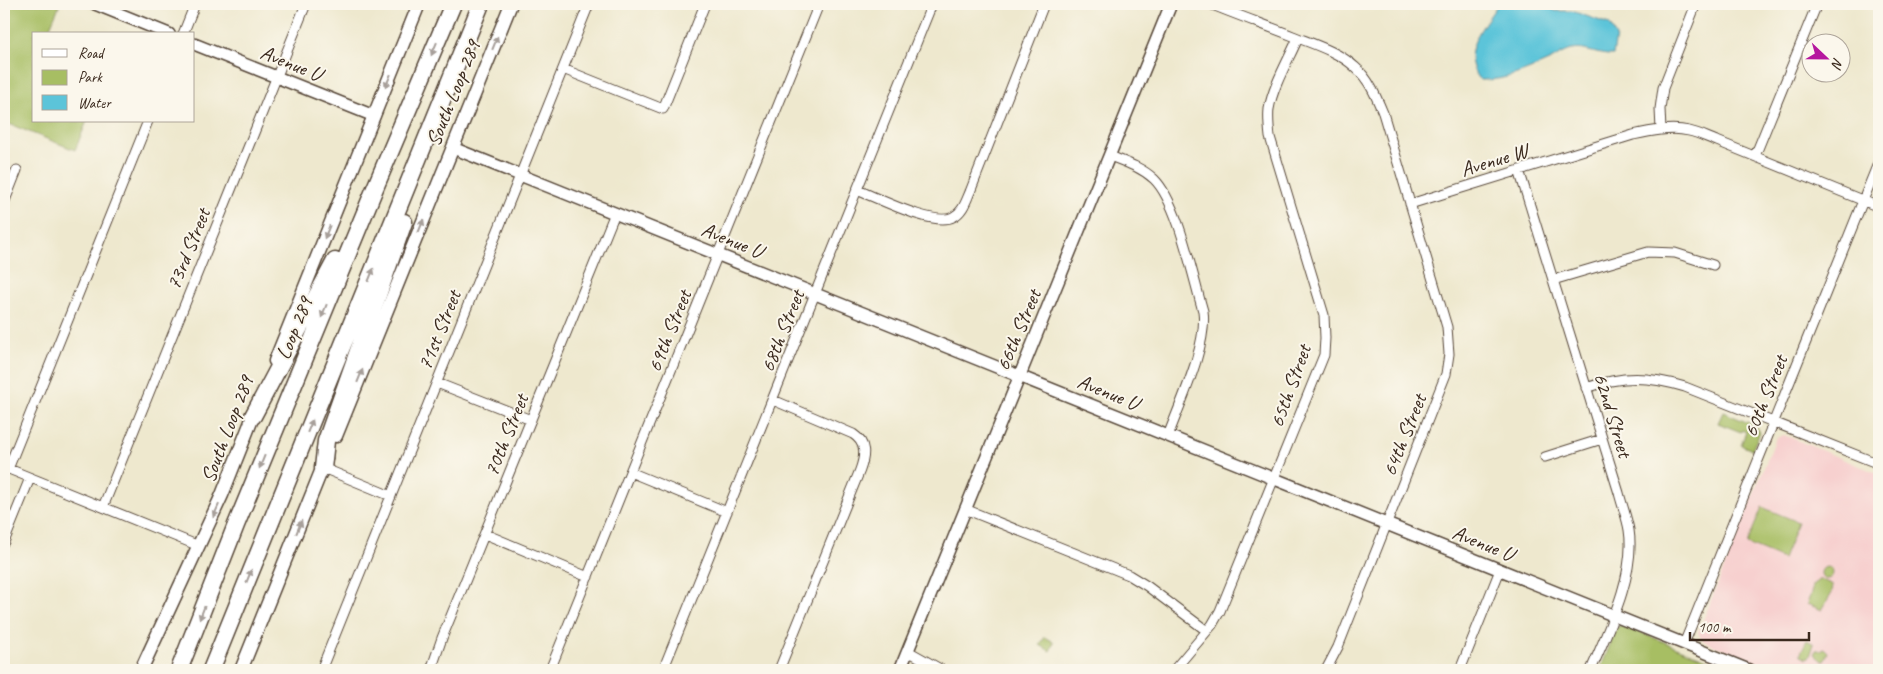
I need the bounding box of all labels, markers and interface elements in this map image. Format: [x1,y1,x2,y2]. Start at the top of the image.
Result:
legend [32,32,195,122]
north arrow [1800,32,1850,82]
street label: South Loop 289 [420,35,487,150]
one-way arrow [492,35,500,50]
street label: Avenue U [257,39,329,88]
one-way arrow [430,42,438,56]
text: Road [78,44,105,63]
text: N [1827,55,1847,72]
text: Park [78,68,103,87]
one-way arrow [384,74,391,89]
text: Water [78,94,112,113]
street label: Avenue W [1457,136,1534,182]
street label: 73rd Street [160,203,217,293]
street label: Avenue U [698,216,770,265]
one-way arrow [418,218,425,233]
one-way arrow [323,225,331,240]
one-way arrow [367,268,375,282]
street label: 69th Street [641,284,698,376]
street label: 68th Street [754,284,811,376]
street label: 66th Street [989,284,1048,375]
street label: 71st Street [411,285,467,374]
street label: Loop 289 [270,292,319,363]
one-way arrow [320,304,327,319]
street label: 65th Street [1263,339,1318,431]
street label: 60th Street [1737,349,1794,441]
one-way arrow [356,368,364,383]
street label: Avenue U [1074,368,1146,417]
street label: 62nd Street [1588,370,1639,462]
street label: South Loop 289 [195,371,260,486]
street label: 70th Street [478,388,535,480]
street label: 64th Street [1376,388,1433,480]
one-way arrow [306,418,314,433]
one-way arrow [258,455,266,470]
one-way arrow [211,504,219,518]
one-way arrow [295,519,303,534]
street label: Avenue U [1449,519,1521,568]
one-way arrow [246,569,254,584]
one-way arrow [198,606,206,620]
scale bar [1690,609,1809,641]
text: 100 m [1698,618,1732,637]

